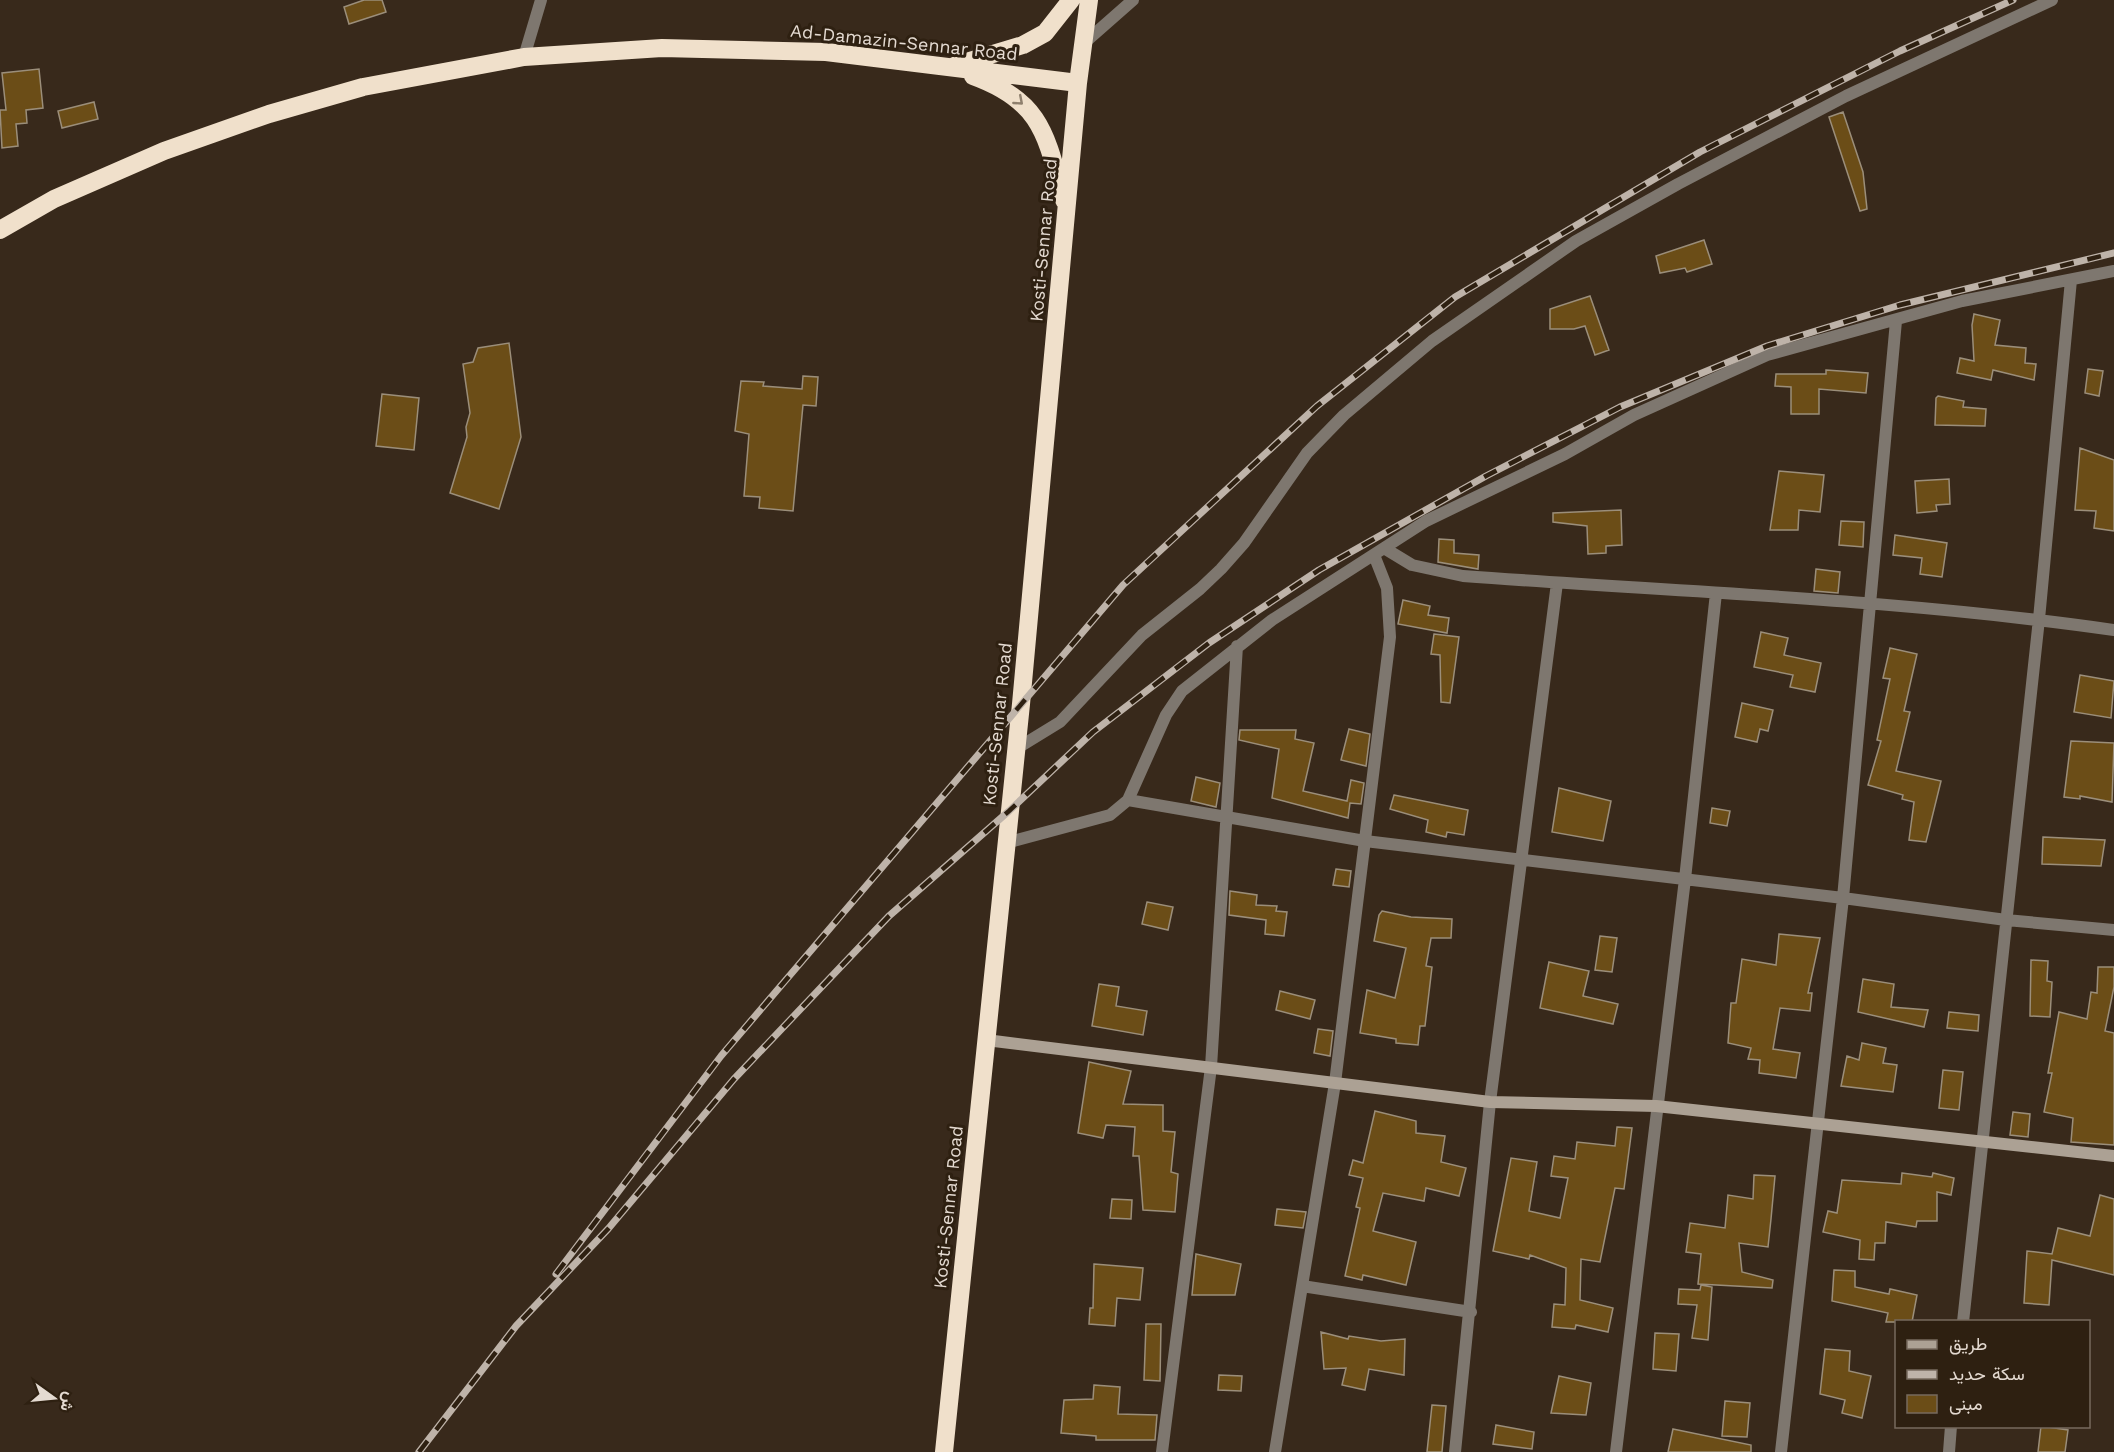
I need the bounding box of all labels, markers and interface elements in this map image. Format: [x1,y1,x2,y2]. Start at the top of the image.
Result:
street label: Ad-Damazin-Sennar Road [789,20,1019,64]
one-way arrow [1012,94,1023,105]
street label: Kosti-Sennar Road [1025,157,1061,323]
street label: Kosti-Sennar Road [978,641,1016,807]
street label: Kosti-Sennar Road [929,1124,967,1290]
legend [1895,1320,2090,1428]
text: طريق [1949,1333,1987,1355]
text: سكة حديد [1949,1363,2025,1384]
north arrow [24,1368,84,1428]
text: ش [56,1390,80,1414]
text: مبنى [1949,1393,1983,1415]

